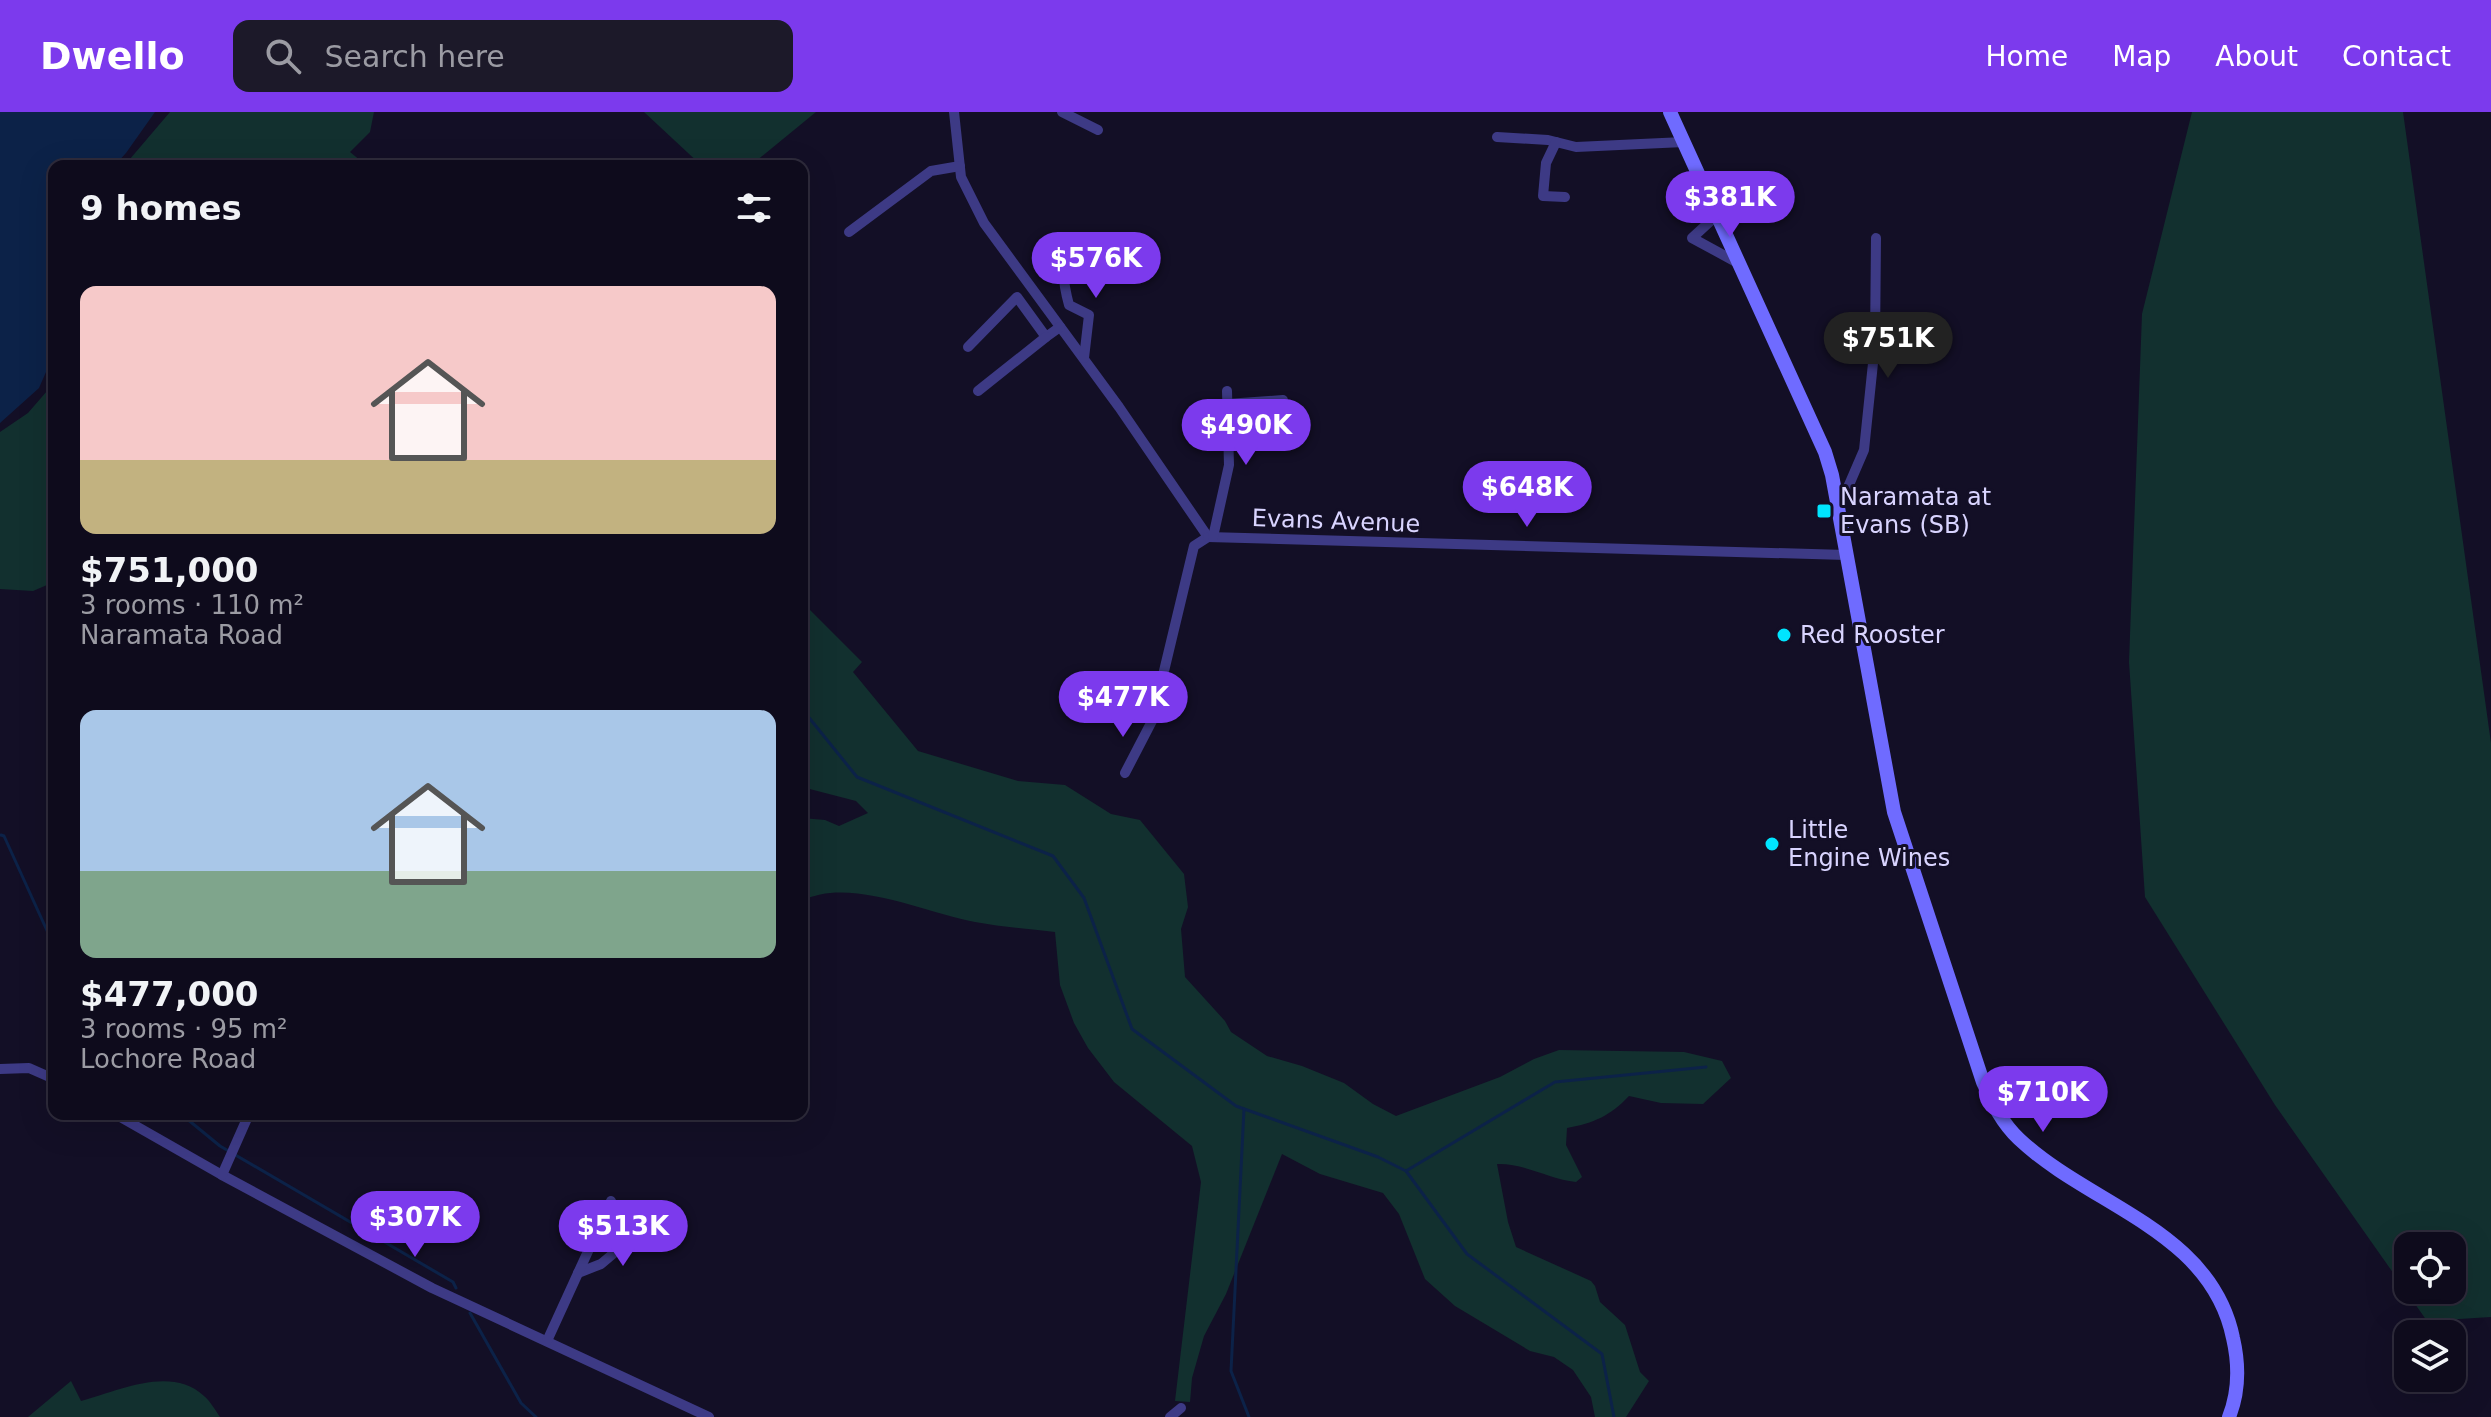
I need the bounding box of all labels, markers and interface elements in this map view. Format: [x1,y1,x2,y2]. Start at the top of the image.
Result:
search box [233,20,793,92]
text: Dwello [40,34,185,78]
icon: search [261,34,305,78]
text: Search here [325,39,505,74]
text: Home [1985,40,2068,73]
text: Map [2112,40,2171,73]
text: About [2215,40,2298,73]
text: Contact [2342,40,2451,73]
pin: $381K [1674,171,1786,239]
text: $381K [1684,182,1776,212]
icon: filters [732,186,776,230]
text: 9 homes [80,188,242,228]
pin: $576K [1040,232,1152,300]
text: $576K [1050,243,1142,273]
pin: $751K [1832,312,1944,380]
text: $751K [1842,323,1934,353]
icon: home [356,338,500,482]
pin: $490K [1190,399,1302,467]
text: $490K [1200,410,1292,440]
pin: $648K [1471,461,1583,529]
text: $648K [1481,472,1573,502]
place label: Naramata at Evans (SB) [1840,483,1991,539]
marker: Naramata at Evans (SB) [1815,502,1833,520]
street label: Evans Avenue [1251,504,1421,538]
text: $751,000 [80,550,259,590]
text: 3 rooms · 110 m² [80,590,304,620]
text: Naramata Road [80,620,283,650]
place label: Red Rooster [1800,621,1945,649]
marker: Red Rooster [1775,626,1793,644]
pin: $477K [1067,671,1179,739]
text: $477K [1077,682,1169,712]
icon: home [356,762,500,906]
place label: Little Engine Wines [1788,816,1950,872]
marker: Little Engine Wines [1763,835,1781,853]
text: $477,000 [80,974,259,1014]
text: 3 rooms · 95 m² [80,1014,288,1044]
text: Lochore Road [80,1044,256,1074]
pin: $710K [1987,1066,2099,1134]
text: $710K [1997,1077,2089,1107]
pin: $307K [359,1191,471,1259]
pin: $513K [567,1200,679,1268]
text: $307K [369,1202,461,1232]
text: $513K [577,1211,669,1241]
map controls [2394,1232,2466,1392]
button: locate [2394,1232,2466,1304]
button: layers [2394,1320,2466,1392]

